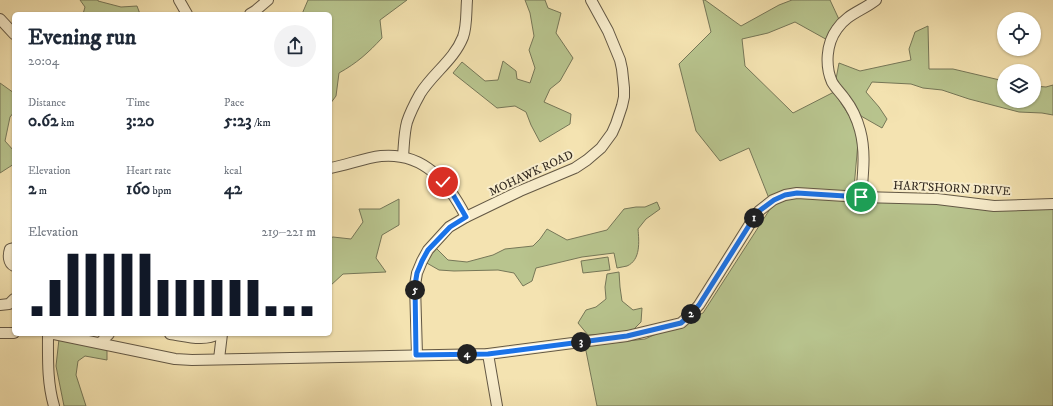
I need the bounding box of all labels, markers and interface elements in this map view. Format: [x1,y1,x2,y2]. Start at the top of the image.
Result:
map controls [997,12,1041,108]
button: locate [997,12,1041,56]
text: Evening run [28,24,136,51]
button: share [274,25,316,67]
text: 20:04 [28,53,59,69]
button: layers [997,64,1041,108]
text: Distance [28,96,66,110]
text: Time [126,96,150,110]
text: Pace [224,96,244,110]
text: 0.62 [28,110,58,132]
text: 3:20 [126,110,154,132]
text: 5:23 [224,110,252,132]
text: km [58,116,74,130]
text: /km [252,116,271,130]
street label: MOHAWK ROAD [487,147,576,200]
text: Elevation [28,164,71,178]
text: Heart rate [126,164,171,178]
text: kcal [224,164,242,178]
pin [426,165,460,199]
icon: check [432,171,454,193]
text: 2 [28,178,36,200]
text: 160 [126,178,150,200]
text: 42 [224,178,242,200]
street label: HARTSHORN DRIVE [893,178,1012,199]
pin [844,180,878,214]
text: m [36,184,47,198]
text: bpm [150,184,171,198]
icon: arrive [850,186,872,208]
pin: 1 [744,208,764,228]
text: 1 [752,211,756,225]
text: Elevation [28,224,78,240]
text: 219–221 m [261,224,316,240]
pin: 5 [405,280,425,300]
text: 5 [412,283,418,297]
pin: 2 [681,304,701,324]
text: 2 [688,307,694,321]
pin: 3 [571,332,591,352]
text: 3 [579,335,583,349]
pin: 4 [457,344,477,364]
text: 4 [464,347,470,361]

